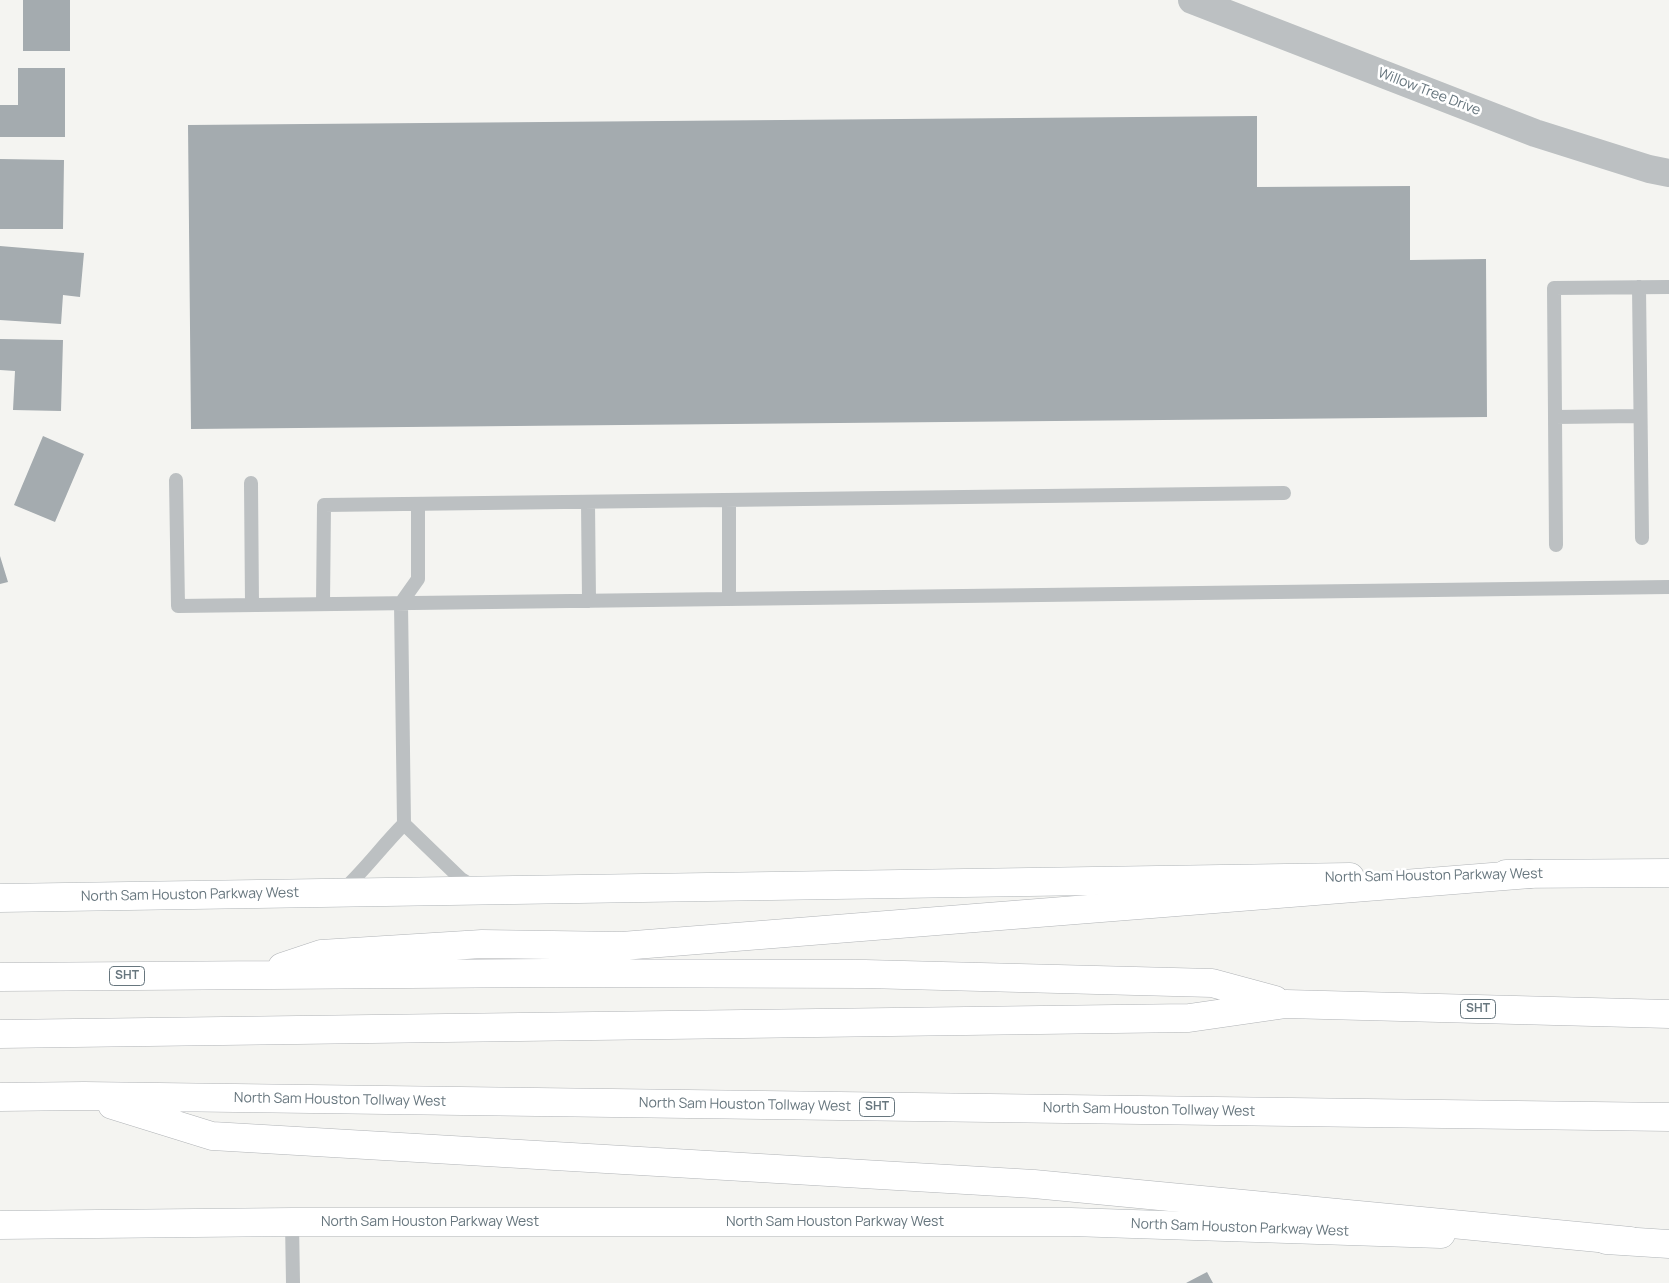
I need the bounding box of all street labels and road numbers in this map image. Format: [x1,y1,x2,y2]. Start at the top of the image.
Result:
street label: Willow Tree Drive [1375,65,1483,119]
street label: North Sam Houston Parkway West [1325,866,1543,886]
street label: North Sam Houston Parkway West [81,885,299,905]
road number: SHT [110,966,144,986]
road number: SHT [1460,1000,1496,1019]
street label: North Sam Houston Tollway West [234,1090,446,1110]
street label: North Sam Houston Tollway West [639,1095,851,1115]
road number: SHT [860,1098,894,1116]
street label: North Sam Houston Tollway West [1043,1100,1255,1120]
street label: North Sam Houston Parkway West [321,1214,539,1230]
street label: North Sam Houston Parkway West [726,1214,944,1230]
street label: North Sam Houston Parkway West [1131,1216,1349,1240]

